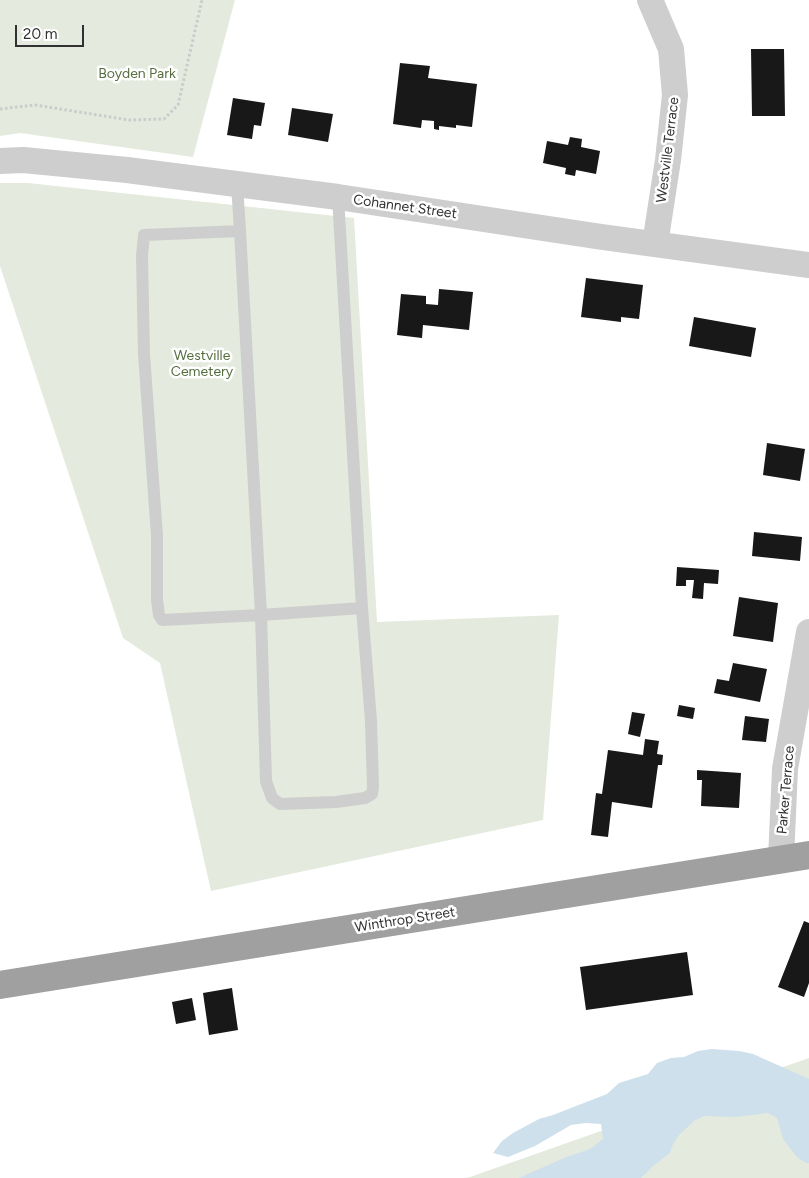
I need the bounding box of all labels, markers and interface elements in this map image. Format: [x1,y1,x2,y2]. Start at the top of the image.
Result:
scale bar [18,15,86,47]
text: 20 m [23,25,57,43]
park label: Boyden Park [98,66,176,82]
street label: Westville Terrace [653,96,683,204]
street label: Cohannet Street [352,191,458,223]
park label: Westville Cemetery [171,348,233,381]
street label: Parker Terrace [774,745,798,835]
street label: Winthrop Street [354,904,456,936]

